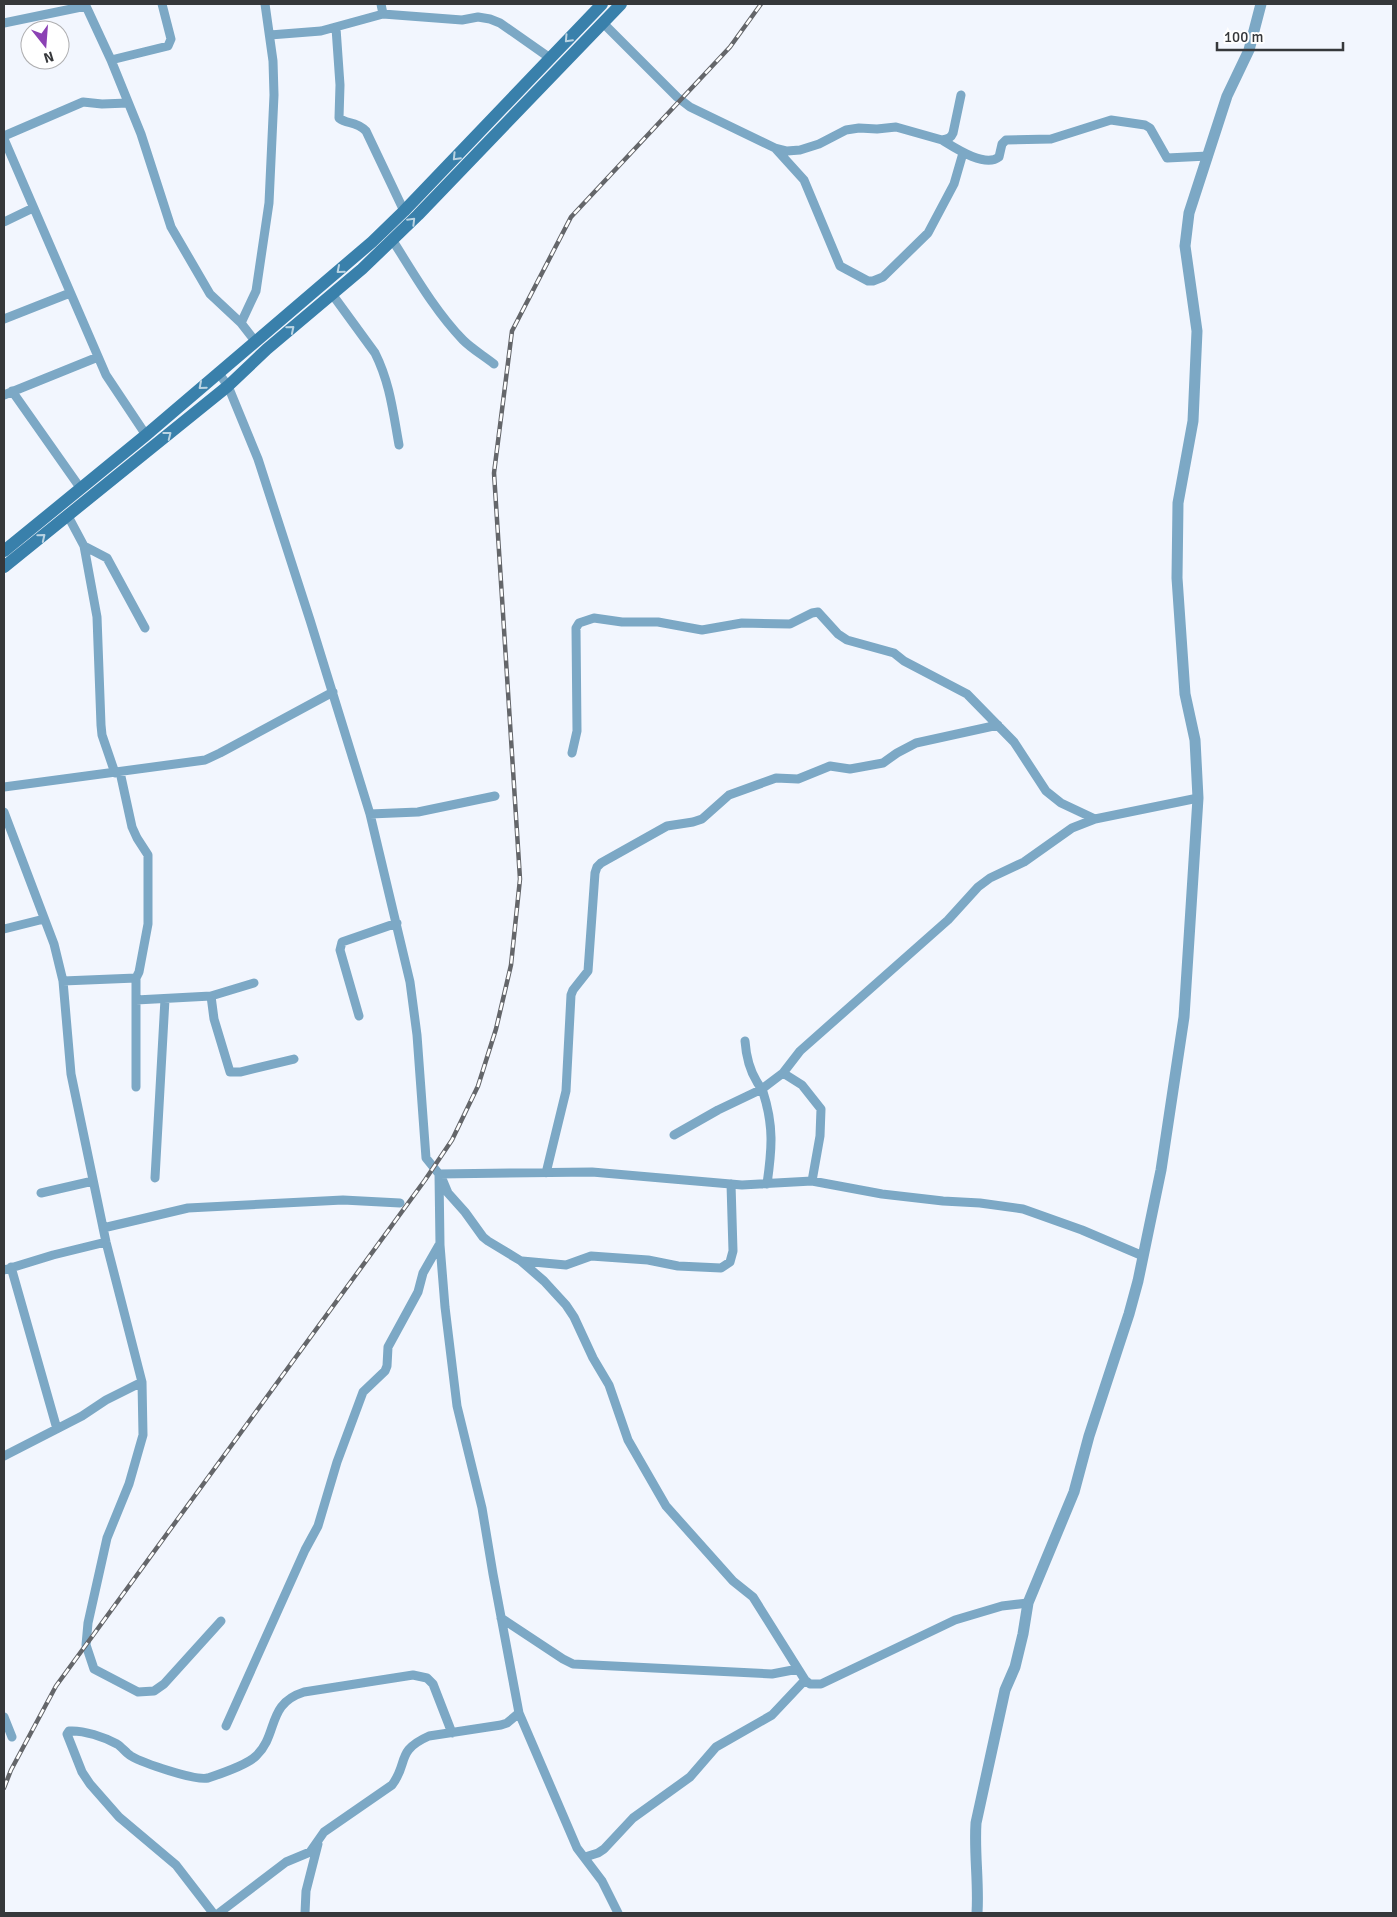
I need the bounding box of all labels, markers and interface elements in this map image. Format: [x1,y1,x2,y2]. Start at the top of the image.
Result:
north arrow [20,20,70,70]
scale bar [1217,20,1343,52]
text: 100 m [1224,28,1264,46]
one-way arrow [565,33,574,42]
text: N [42,47,56,67]
one-way arrow [453,151,462,160]
one-way arrow [407,218,416,227]
one-way arrow [337,265,346,273]
one-way arrow [285,326,294,334]
one-way arrow [199,380,208,389]
one-way arrow [162,432,171,440]
one-way arrow [36,534,45,542]

